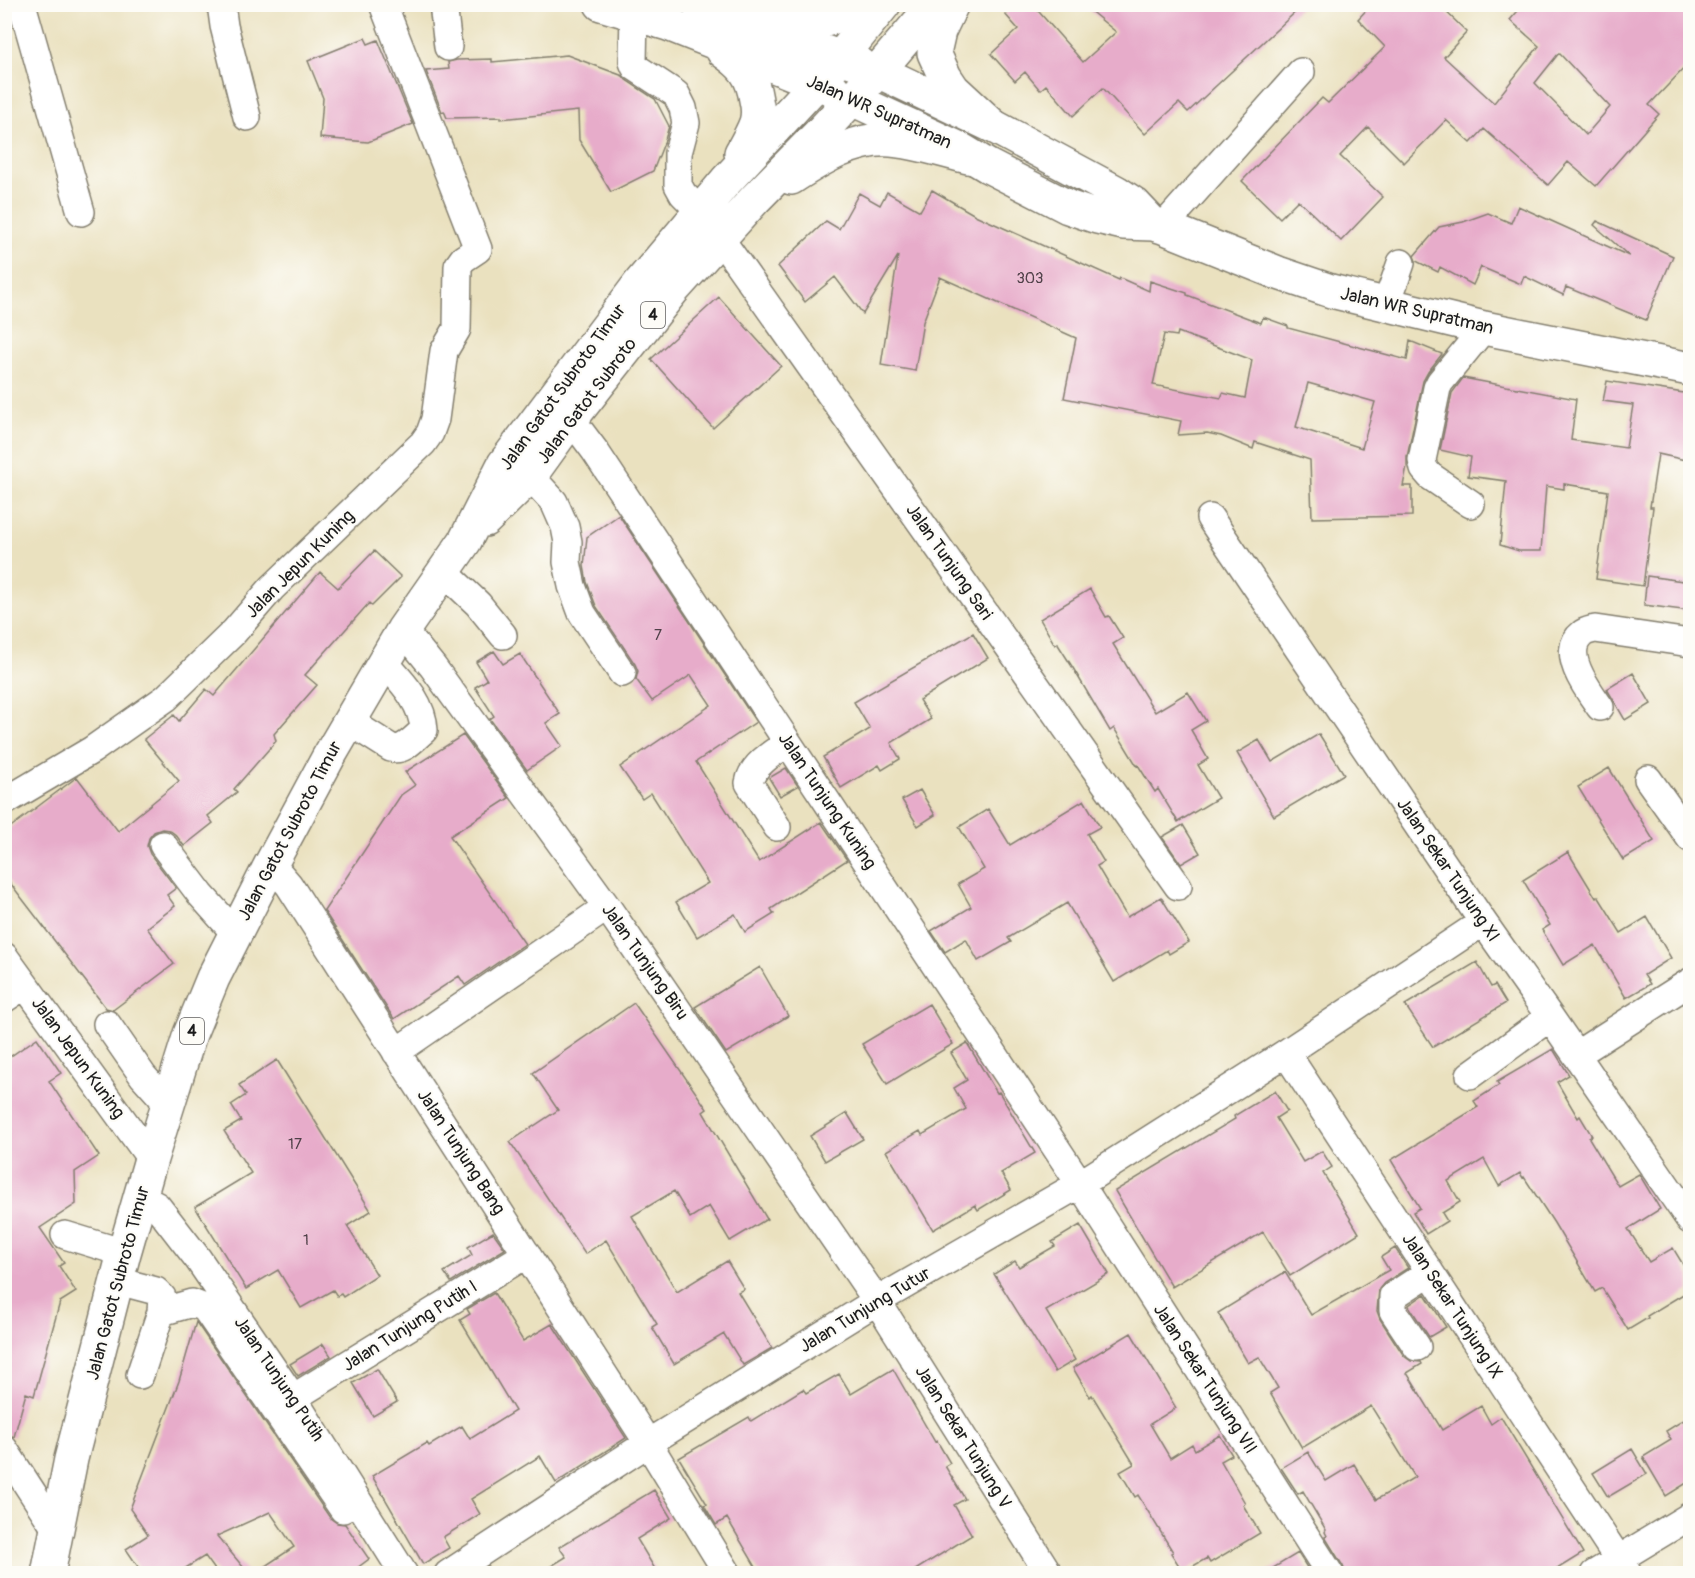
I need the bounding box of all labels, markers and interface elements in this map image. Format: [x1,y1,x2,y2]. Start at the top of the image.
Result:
street label: Jalan WR Supratman [803,70,955,154]
house number: 303 [1017,269,1044,288]
street label: Jalan WR Supratman [1338,282,1496,340]
street label: Jalan Gatot Subroto Timur [495,300,631,474]
road number: 4 [641,302,665,328]
street label: Jalan Gatot Subroto [533,334,641,468]
street label: Jalan Tunjung Sari [900,500,998,624]
street label: Jalan Jepun Kuning [241,505,359,623]
house number: 7 [654,626,662,645]
street label: Jalan Tunjung Kuning [773,728,881,874]
street label: Jalan Gatot Subroto Timur [233,737,347,925]
street label: Jalan Sekar Tunjung XI [1391,794,1505,946]
street label: Jalan Tunjung Biru [596,899,694,1025]
street label: Jalan Jepun Kuning [26,993,130,1123]
road number: 4 [180,1018,204,1044]
street label: Jalan Tunjung Bang [412,1085,510,1219]
house number: 17 [288,1135,302,1154]
street label: Jalan Gatot Subroto Timur [81,1183,155,1383]
street label: Jalan Sekar Tunjung IX [1396,1229,1508,1383]
house number: 1 [303,1231,309,1250]
street label: Jalan Tunjung Tutur [795,1261,935,1358]
street label: Jalan Tunjung Putih I [338,1275,482,1377]
street label: Jalan Sekar Tunjung VII [1148,1300,1262,1458]
street label: Jalan Tunjung Putih [229,1312,329,1446]
street label: Jalan Sekar Tunjung V [910,1361,1016,1513]

